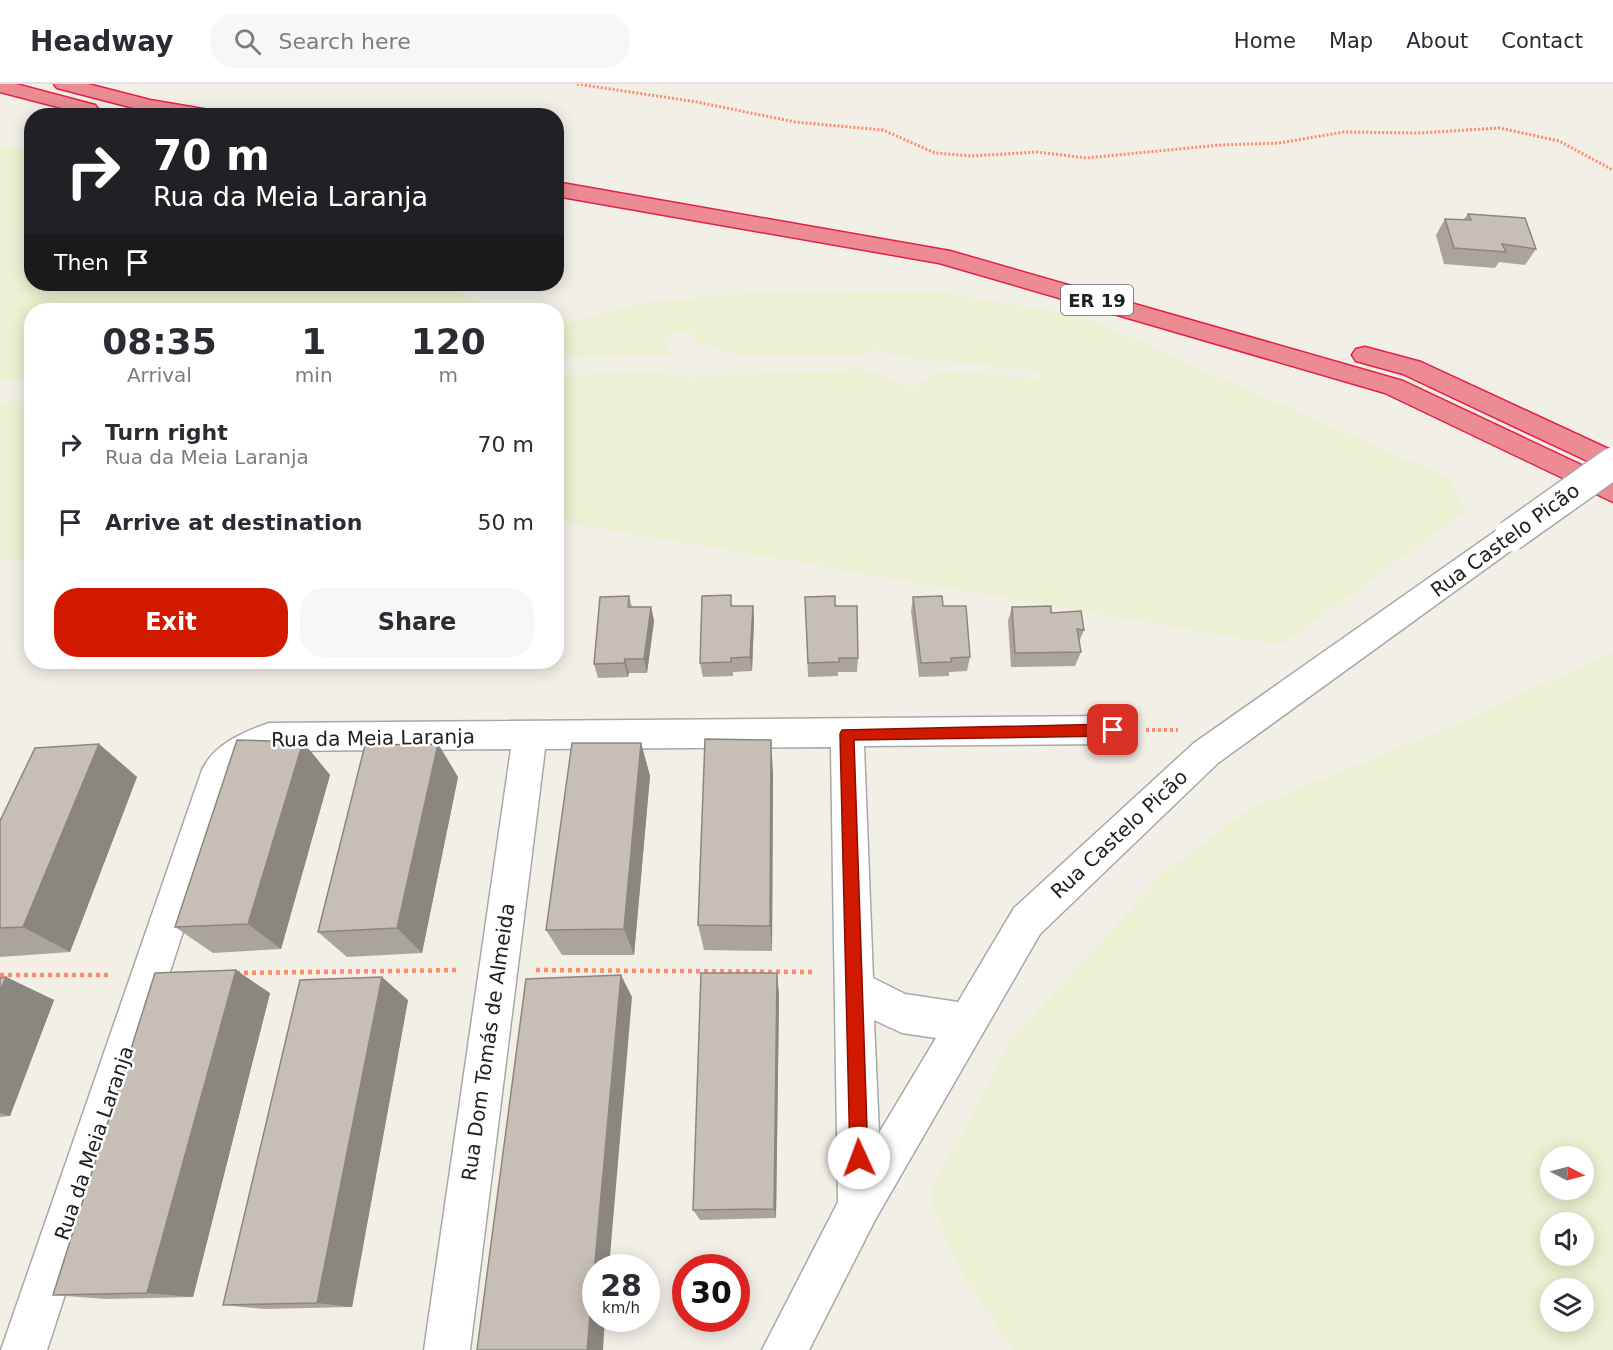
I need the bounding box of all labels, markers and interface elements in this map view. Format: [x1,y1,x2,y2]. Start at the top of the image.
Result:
search box [210,14,630,68]
text: Headway [30,25,174,58]
icon: search [231,25,264,58]
text: Search here [279,29,411,54]
text: Home [1234,29,1296,53]
text: Map [1329,29,1373,53]
text: About [1406,29,1468,53]
text: Contact [1501,29,1583,53]
text: 70 m [153,131,270,180]
icon: right [54,132,132,210]
text: Rua da Meia Laranja [153,181,428,212]
icon: arrive [121,246,154,279]
text: Then [54,250,109,275]
road number: ER 19 [1061,285,1133,315]
text: 08:35 [102,321,217,362]
text: 1 [301,321,326,362]
text: 120 [411,321,486,362]
text: Arrival [127,363,192,387]
text: min [295,363,333,387]
text: m [439,363,458,387]
text: Turn right [105,420,228,445]
icon: right [54,428,87,461]
text: 70 m [478,432,534,457]
text: Rua da Meia Laranja [105,445,309,469]
street label: Rua Castelo Picão [1426,478,1584,602]
icon: arrive [54,506,87,539]
text: Arrive at destination [105,510,362,535]
text: 50 m [478,510,534,535]
button: Exit [54,588,288,657]
button: Share [300,588,534,657]
pin [1087,704,1138,755]
icon: arrive [1096,713,1129,746]
street label: Rua da Meia Laranja [271,724,475,752]
street label: Rua Castelo Picão [1046,765,1192,903]
street label: Rua Dom Tomás de Almeida [457,902,519,1182]
street label: Rua da Meia Laranja [49,1043,139,1243]
position arrow [827,1126,891,1190]
north arrow [1540,1146,1594,1200]
map controls [1540,1146,1594,1332]
button: sound [1540,1212,1594,1266]
speed limit sign: 30 [672,1254,750,1332]
text: 28 [600,1268,642,1303]
button: layers [1540,1278,1594,1332]
text: km/h [602,1299,640,1317]

